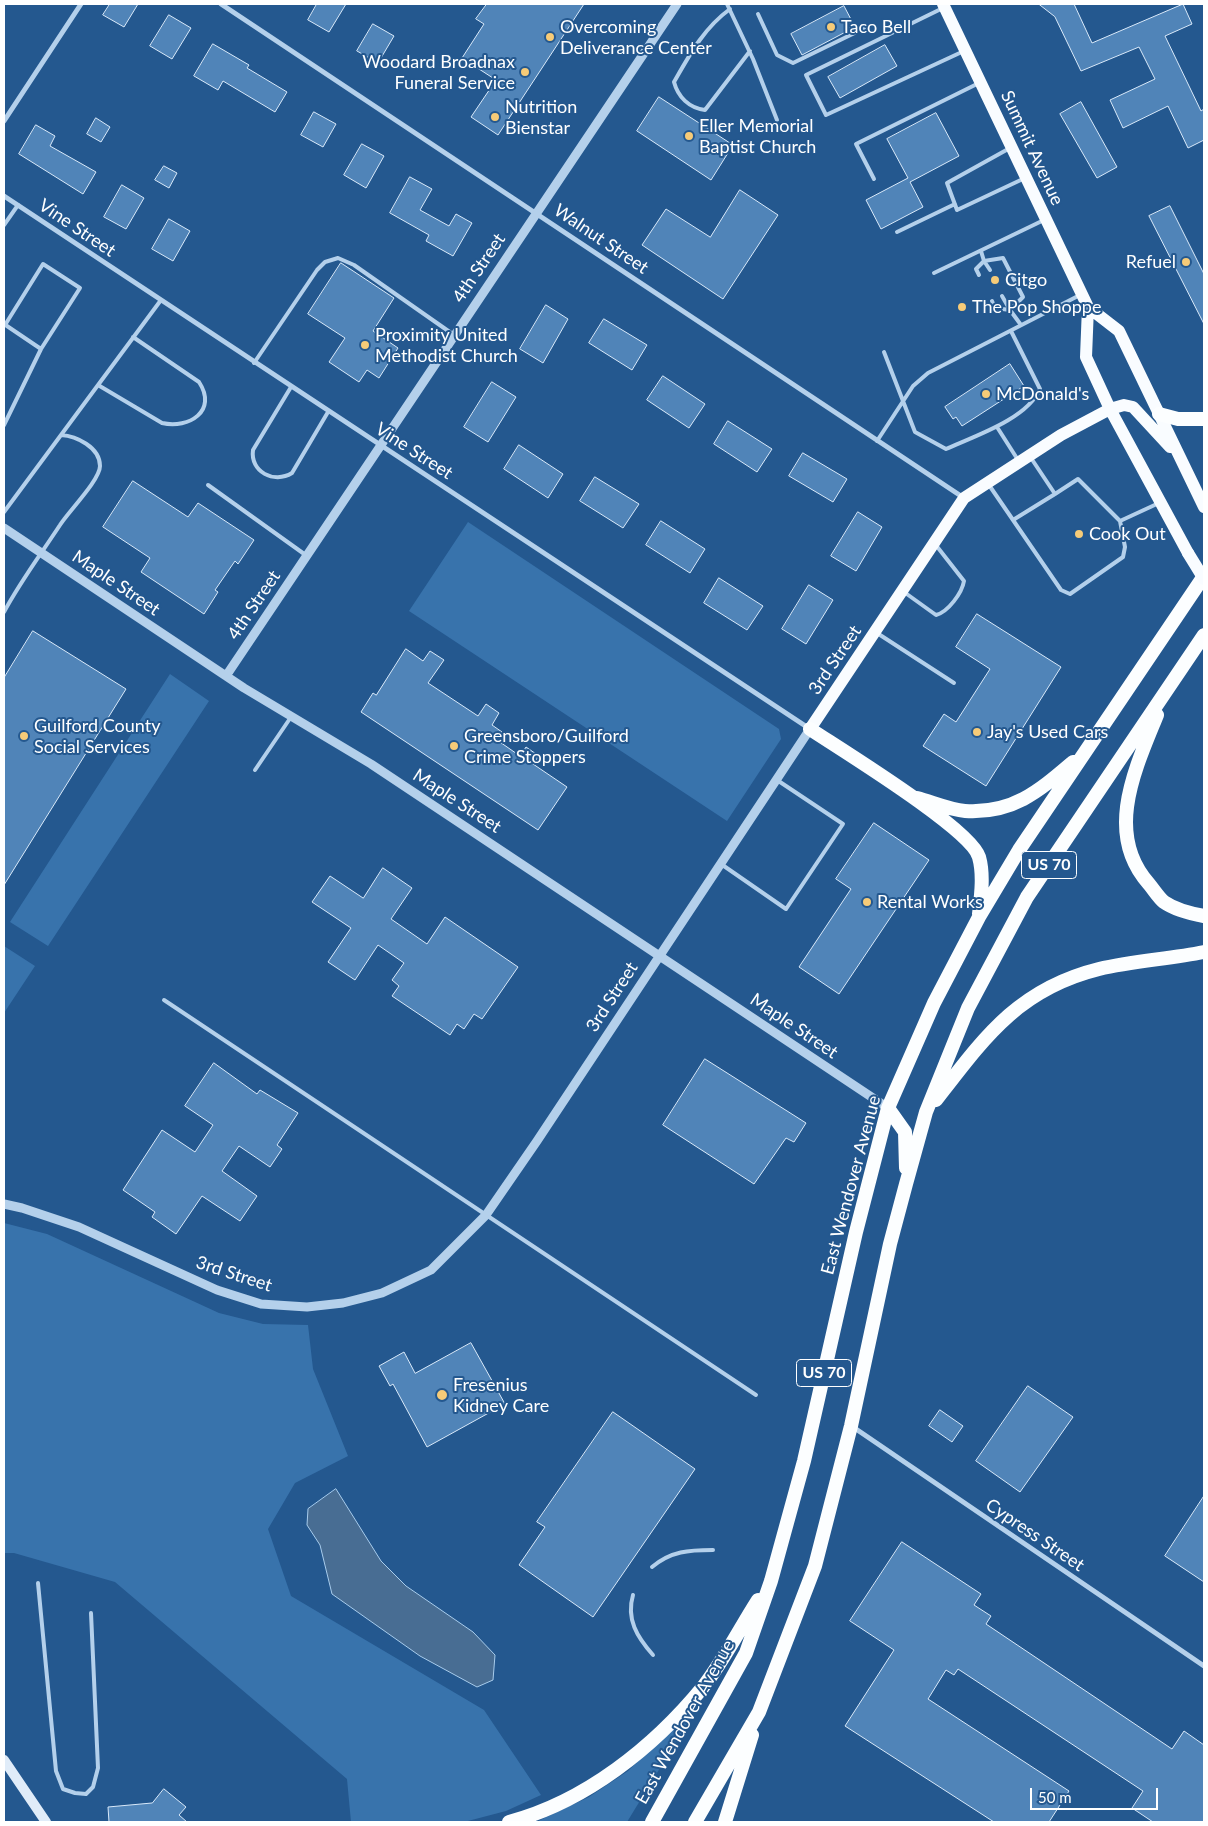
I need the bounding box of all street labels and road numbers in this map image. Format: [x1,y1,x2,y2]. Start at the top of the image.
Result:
street label: Summit Avenue [996,87,1068,209]
street label: Vine Street [34,194,120,262]
street label: Walnut Street [550,199,652,279]
street label: 4th Street [448,229,510,307]
street label: Vine Street [371,418,457,484]
street label: Maple Street [68,546,164,620]
street label: 4th Street [223,566,285,644]
street label: 3rd Street [804,621,866,699]
street label: Maple Street [409,764,505,838]
road number: US 70 [1022,852,1076,878]
street label: 3rd Street [582,958,642,1036]
street label: Maple Street [746,989,842,1063]
street label: East Wendover Avenue [817,1093,885,1277]
street label: 3rd Street [193,1252,275,1296]
road number: US 70 [796,1360,852,1386]
street label: Cypress Street [982,1494,1088,1576]
street label: East Wendover Avenue [631,1636,739,1808]

